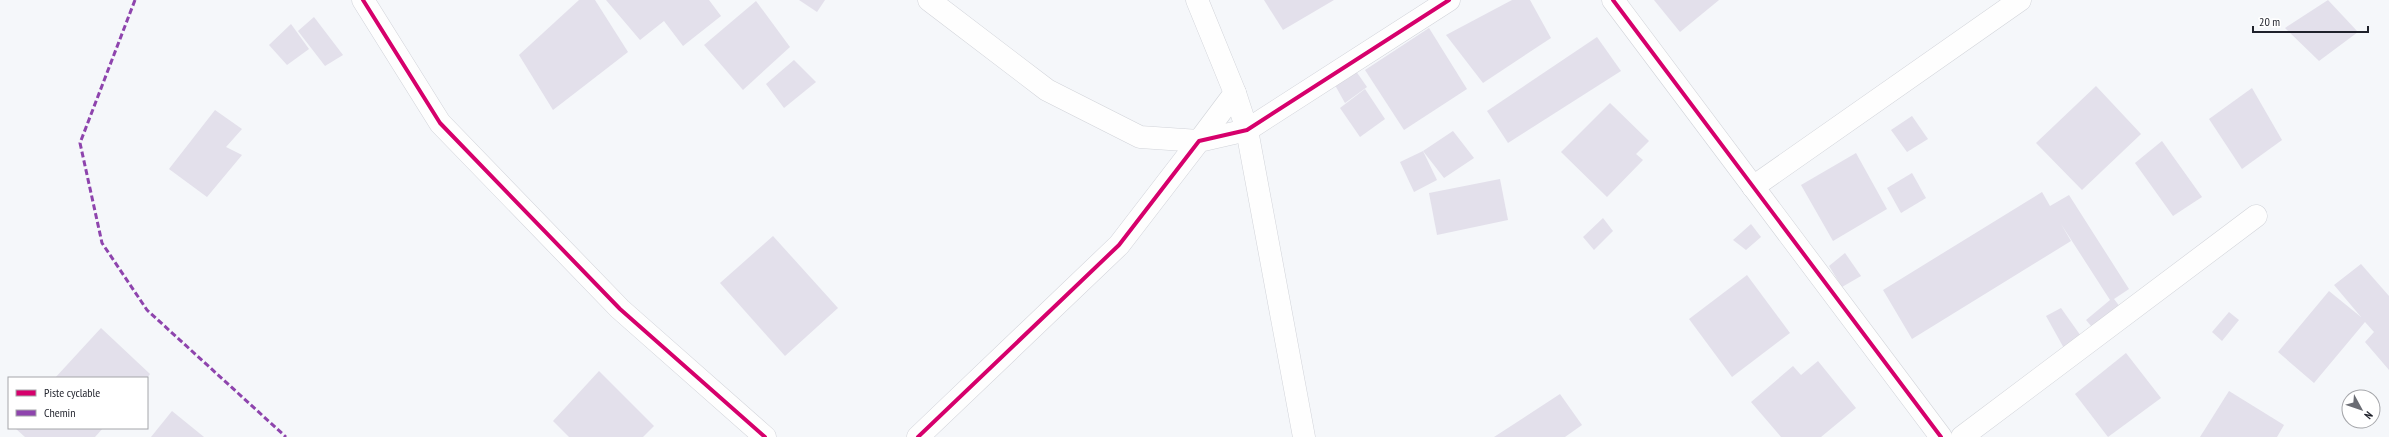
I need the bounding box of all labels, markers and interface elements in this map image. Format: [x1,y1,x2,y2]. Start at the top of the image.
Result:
scale bar [2253,8,2368,34]
text: 20 m [2259,14,2280,29]
legend [8,377,148,429]
text: Piste cyclable [44,385,100,400]
north arrow [2341,389,2381,429]
text: Chemin [44,405,75,420]
text: N [2361,409,2376,422]

